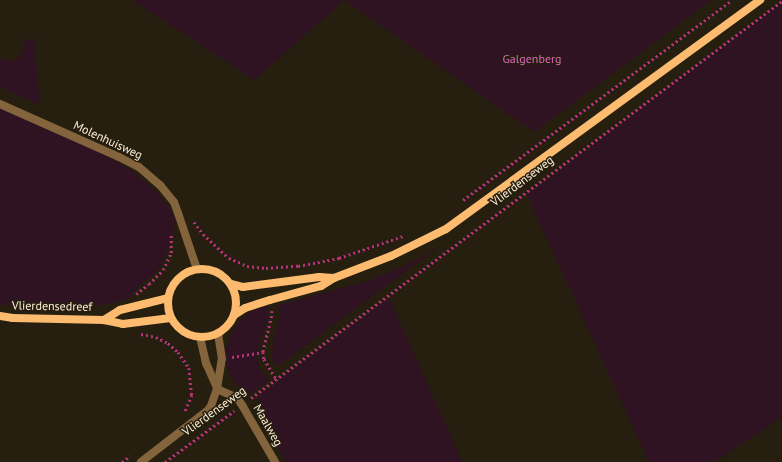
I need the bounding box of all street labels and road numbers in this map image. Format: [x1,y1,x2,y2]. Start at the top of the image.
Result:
street label: Molenhuisweg [71,118,145,162]
street label: Vlierdenseweg [488,153,556,209]
street label: Vlierdensedreef [12,298,92,314]
street label: Vlierdenseweg [179,383,249,439]
street label: Maalweg [250,401,286,449]

